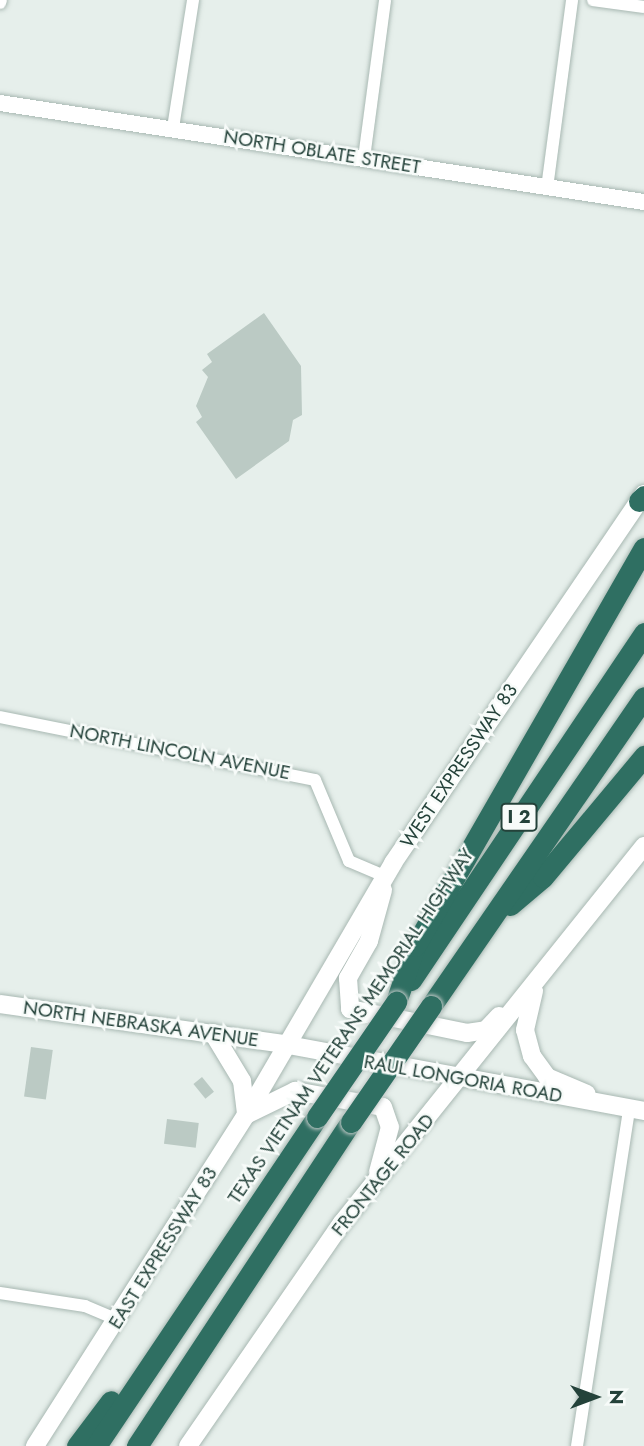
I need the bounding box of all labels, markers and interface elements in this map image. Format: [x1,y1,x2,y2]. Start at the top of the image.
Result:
street label: NORTH OBLATE STREET [222,125,422,179]
street label: WEST EXPRESSWAY 83 [396,680,522,852]
street label: NORTH LINCOLN AVENUE [68,719,292,785]
road number: I 2 [500,802,538,832]
street label: TEXAS VIETNAM VETERANS MEMORIAL HIGHWAY [223,844,479,1208]
street label: NORTH NEBRASKA AVENUE [22,996,260,1052]
street label: RAUL LONGORIA ROAD [362,1050,564,1108]
street label: FRONTAGE ROAD [327,1109,439,1241]
street label: EAST EXPRESSWAY 83 [104,1163,222,1333]
north arrow [560,1362,630,1432]
text: N [603,1389,630,1405]

